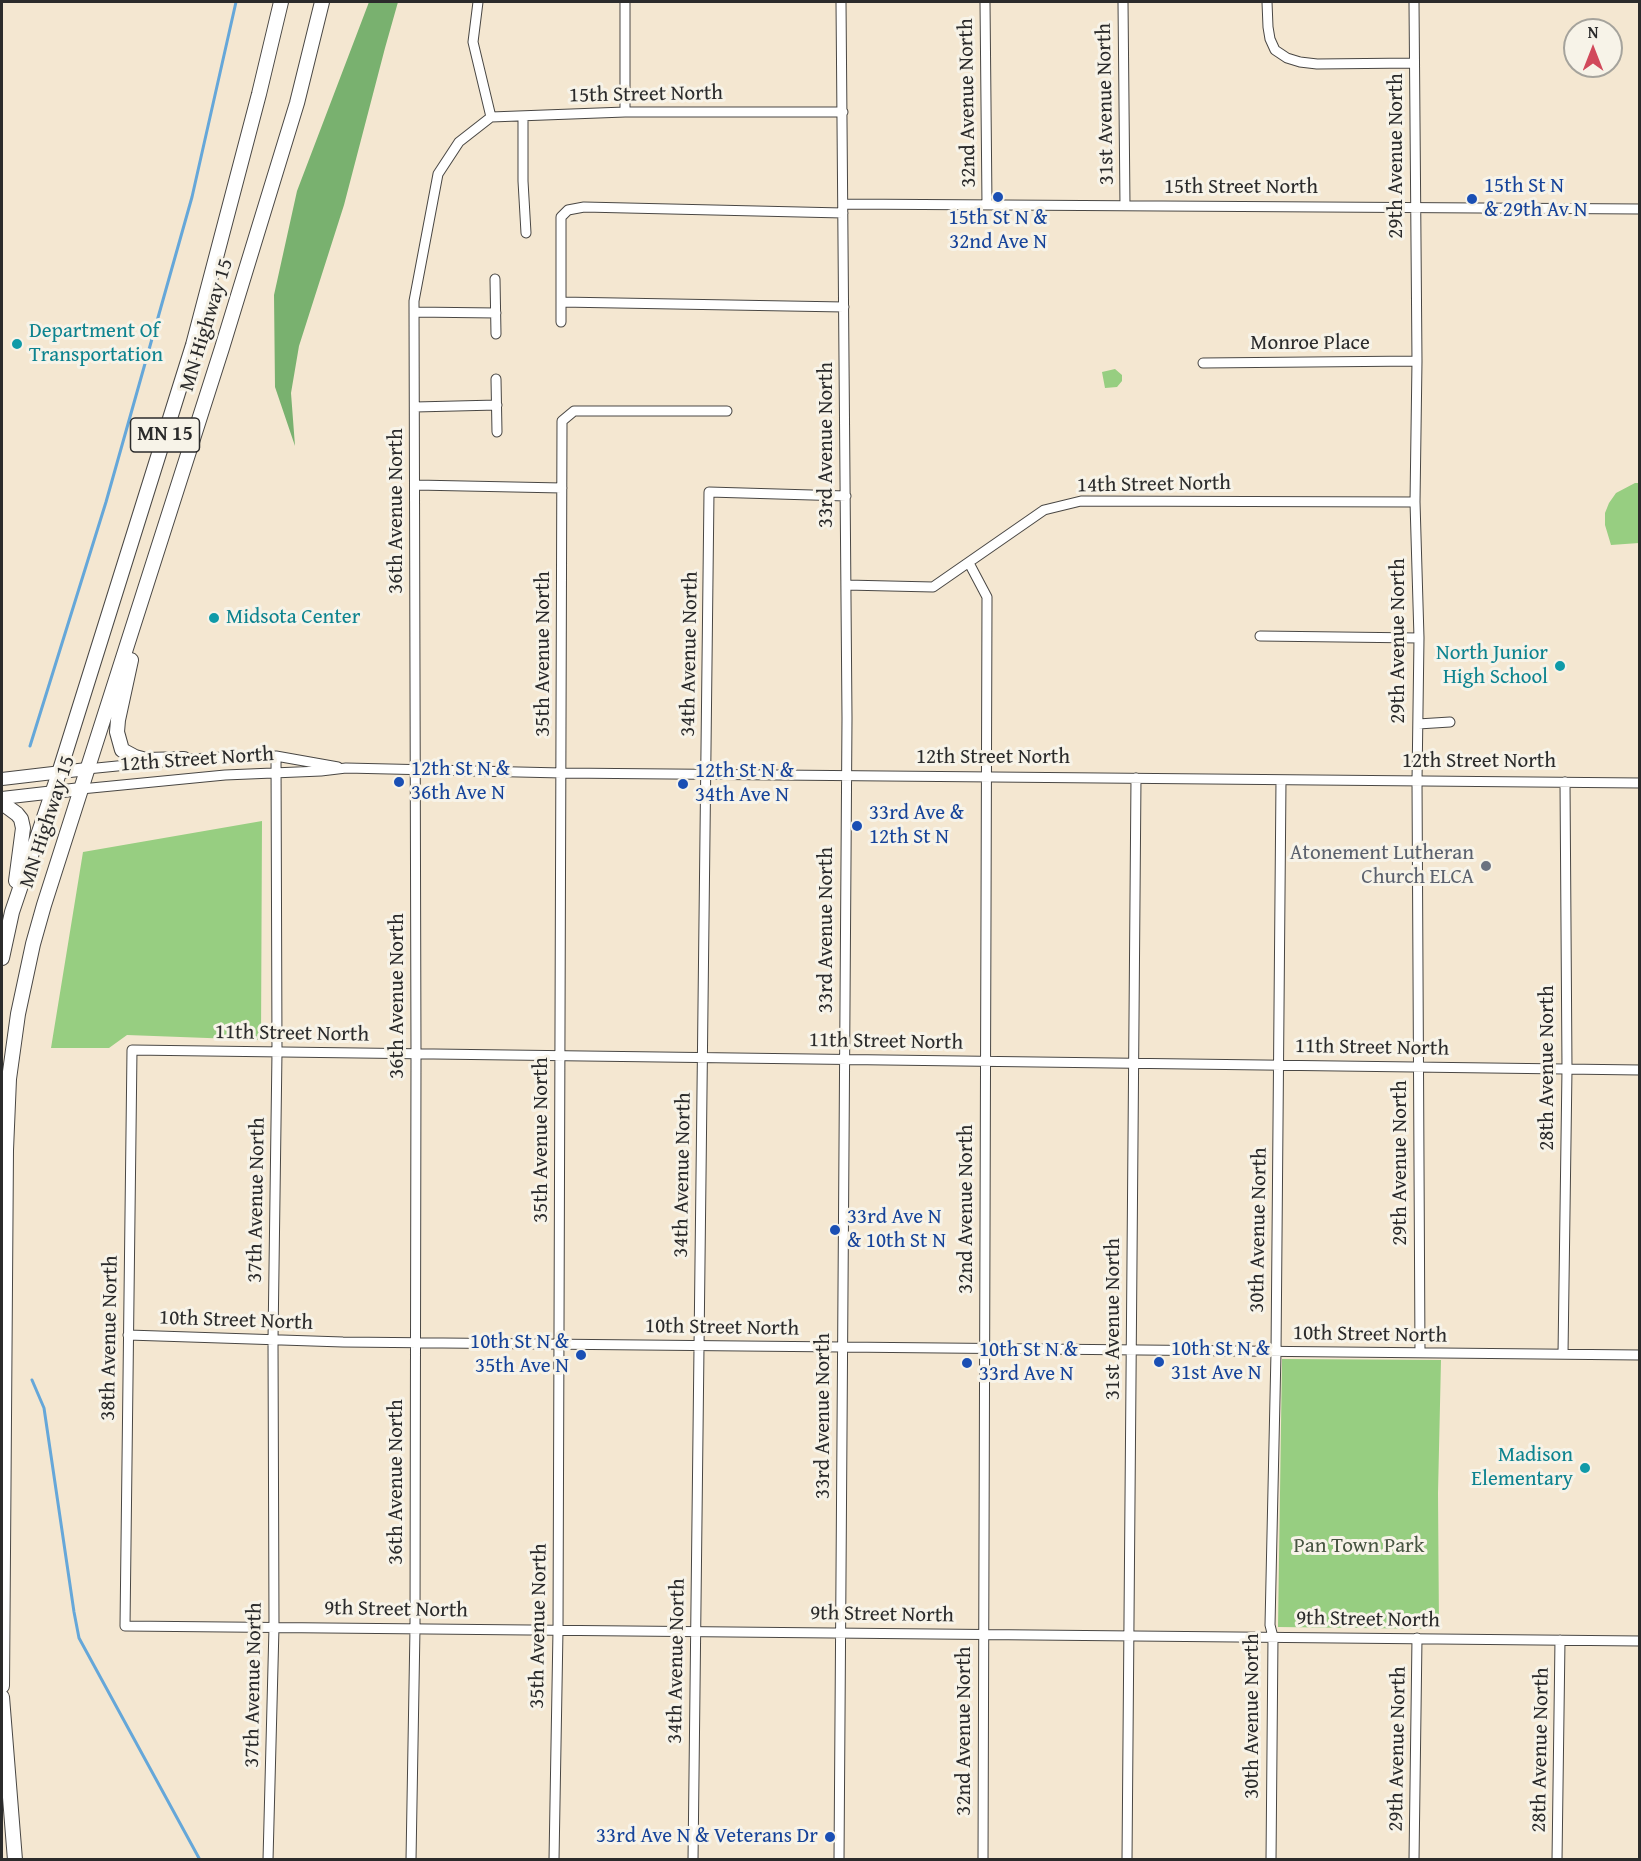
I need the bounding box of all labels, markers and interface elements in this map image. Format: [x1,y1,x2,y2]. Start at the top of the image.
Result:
street label: 32nd Avenue North [954,18,982,188]
north arrow [1563,18,1623,78]
text: N [1588,20,1598,44]
street label: 31st Avenue North [1092,23,1120,185]
street label: 29th Avenue North [1384,73,1410,239]
street label: 15th Street North [569,81,723,109]
place label: 15th St N & 29th Av N [1484,174,1587,224]
street label: 15th Street North [1164,175,1318,201]
marker: 15th St N & 32nd Ave N [991,190,1005,204]
marker: 15th St N & 29th Av N [1465,192,1479,206]
place label: 15th St N & 32nd Ave N [949,206,1047,256]
street label: MN Highway 15 [175,256,239,394]
place label: Department Of Transportation [29,319,163,369]
street label: Monroe Place [1250,331,1370,357]
marker: Department Of Transportation [10,337,24,351]
street label: 33rd Avenue North [814,362,840,528]
road number: MN 15 [130,418,200,452]
street label: 36th Avenue North [384,428,410,594]
street label: 14th Street North [1077,471,1231,499]
street label: 29th Avenue North [1386,558,1412,724]
street label: 35th Avenue North [531,571,557,737]
street label: 34th Avenue North [676,571,704,737]
place label: Midsota Center [226,605,360,631]
marker: Midsota Center [207,611,221,625]
place label: North Junior High School [1436,641,1548,691]
marker: North Junior High School [1553,659,1567,673]
street label: 12th Street North [119,742,275,778]
street label: 12th Street North [916,745,1070,771]
street label: 12th Street North [1402,749,1556,775]
street label: MN Highway 15 [15,753,81,891]
place label: 12th St N & 36th Ave N [411,757,510,807]
place label: 12th St N & 34th Ave N [695,759,794,809]
marker: 12th St N & 36th Ave N [392,775,406,789]
marker: 12th St N & 34th Ave N [676,777,690,791]
place label: 33rd Ave & 12th St N [869,801,964,851]
marker: 33rd Ave & 12th St N [850,819,864,833]
place label: Atonement Lutheran Church ELCA [1290,841,1474,891]
street label: 33rd Avenue North [814,847,840,1013]
marker: Atonement Lutheran Church ELCA [1479,859,1493,873]
street label: 36th Avenue North [385,913,411,1079]
street label: 28th Avenue North [1535,985,1561,1151]
street label: 11th Street North [215,1020,369,1048]
street label: 11th Street North [809,1028,963,1056]
street label: 11th Street North [1295,1034,1449,1062]
street label: 35th Avenue North [529,1057,555,1223]
street label: 29th Avenue North [1388,1080,1414,1246]
street label: 34th Avenue North [669,1092,697,1258]
street label: 37th Avenue North [243,1117,271,1283]
street label: 32nd Avenue North [954,1124,980,1294]
street label: 30th Avenue North [1245,1147,1273,1313]
place label: 33rd Ave N & 10th St N [847,1205,946,1255]
marker: 33rd Ave N & 10th St N [828,1223,842,1237]
street label: 31st Avenue North [1101,1238,1127,1400]
street label: 38th Avenue North [96,1255,124,1421]
street label: 10th Street North [159,1306,313,1336]
street label: 10th Street North [645,1314,799,1342]
street label: 10th Street North [1293,1321,1447,1349]
place label: 10th St N & 35th Ave N [470,1330,569,1380]
street label: 33rd Avenue North [811,1333,837,1499]
place label: 10th St N & 31st Ave N [1171,1337,1270,1387]
place label: 10th St N & 33rd Ave N [979,1338,1078,1388]
marker: 10th St N & 35th Ave N [574,1348,588,1362]
marker: 10th St N & 31st Ave N [1152,1355,1166,1369]
marker: 10th St N & 33rd Ave N [960,1356,974,1370]
street label: 36th Avenue North [384,1399,410,1565]
place label: Madison Elementary [1471,1443,1573,1493]
marker: Madison Elementary [1578,1461,1592,1475]
park label: Pan Town Park [1294,1534,1424,1560]
street label: 35th Avenue North [525,1543,553,1709]
street label: 34th Avenue North [663,1578,691,1744]
street label: 9th Street North [324,1596,468,1624]
street label: 9th Street North [810,1601,954,1629]
street label: 37th Avenue North [240,1602,268,1768]
street label: 9th Street North [1296,1606,1440,1634]
street label: 30th Avenue North [1240,1633,1266,1799]
street label: 32nd Avenue North [952,1646,978,1816]
street label: 29th Avenue North [1384,1666,1412,1832]
street label: 28th Avenue North [1527,1667,1555,1833]
place label: 33rd Ave N & Veterans Dr [596,1824,818,1850]
marker: 33rd Ave N & Veterans Dr [823,1830,837,1844]

